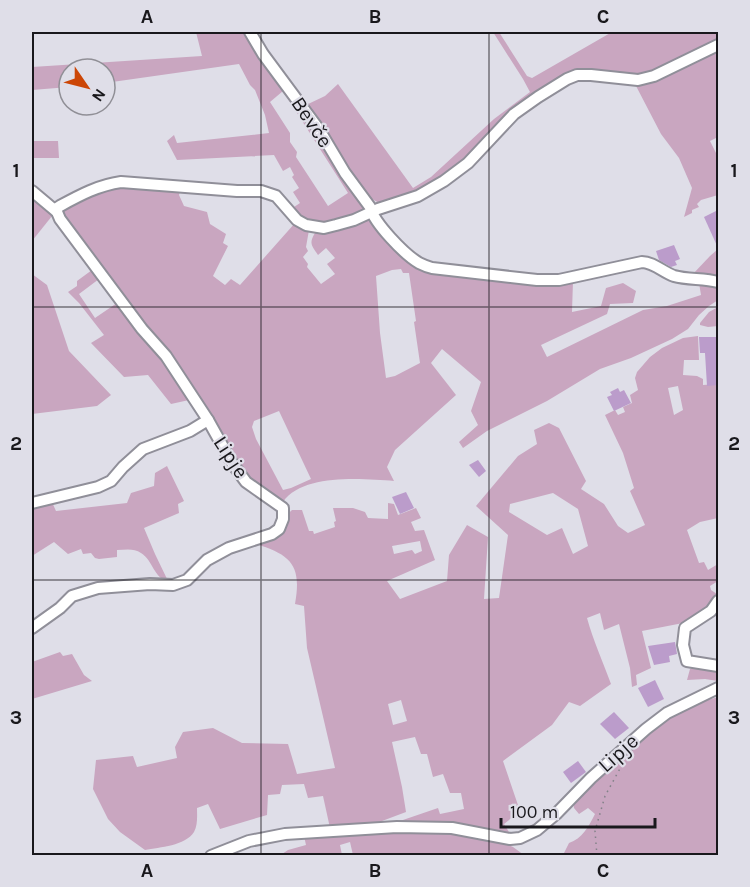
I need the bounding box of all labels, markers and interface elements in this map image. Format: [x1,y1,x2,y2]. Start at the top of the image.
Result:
text: A [141,5,154,28]
text: B [369,5,381,28]
text: C [597,5,609,28]
north arrow [57,57,117,117]
text: N [88,85,110,105]
street label: Bevče [286,92,338,152]
text: 1 [12,159,20,182]
text: 1 [730,159,738,182]
street label: Lipje [208,431,254,483]
text: 2 [10,432,22,455]
text: 2 [728,432,740,455]
text: 3 [10,706,22,729]
text: 3 [728,706,740,729]
street label: Lipje [593,729,643,777]
scale bar [501,791,656,829]
text: 100 m [510,801,558,823]
text: A [141,859,154,882]
text: B [369,859,381,882]
text: C [597,859,609,882]

